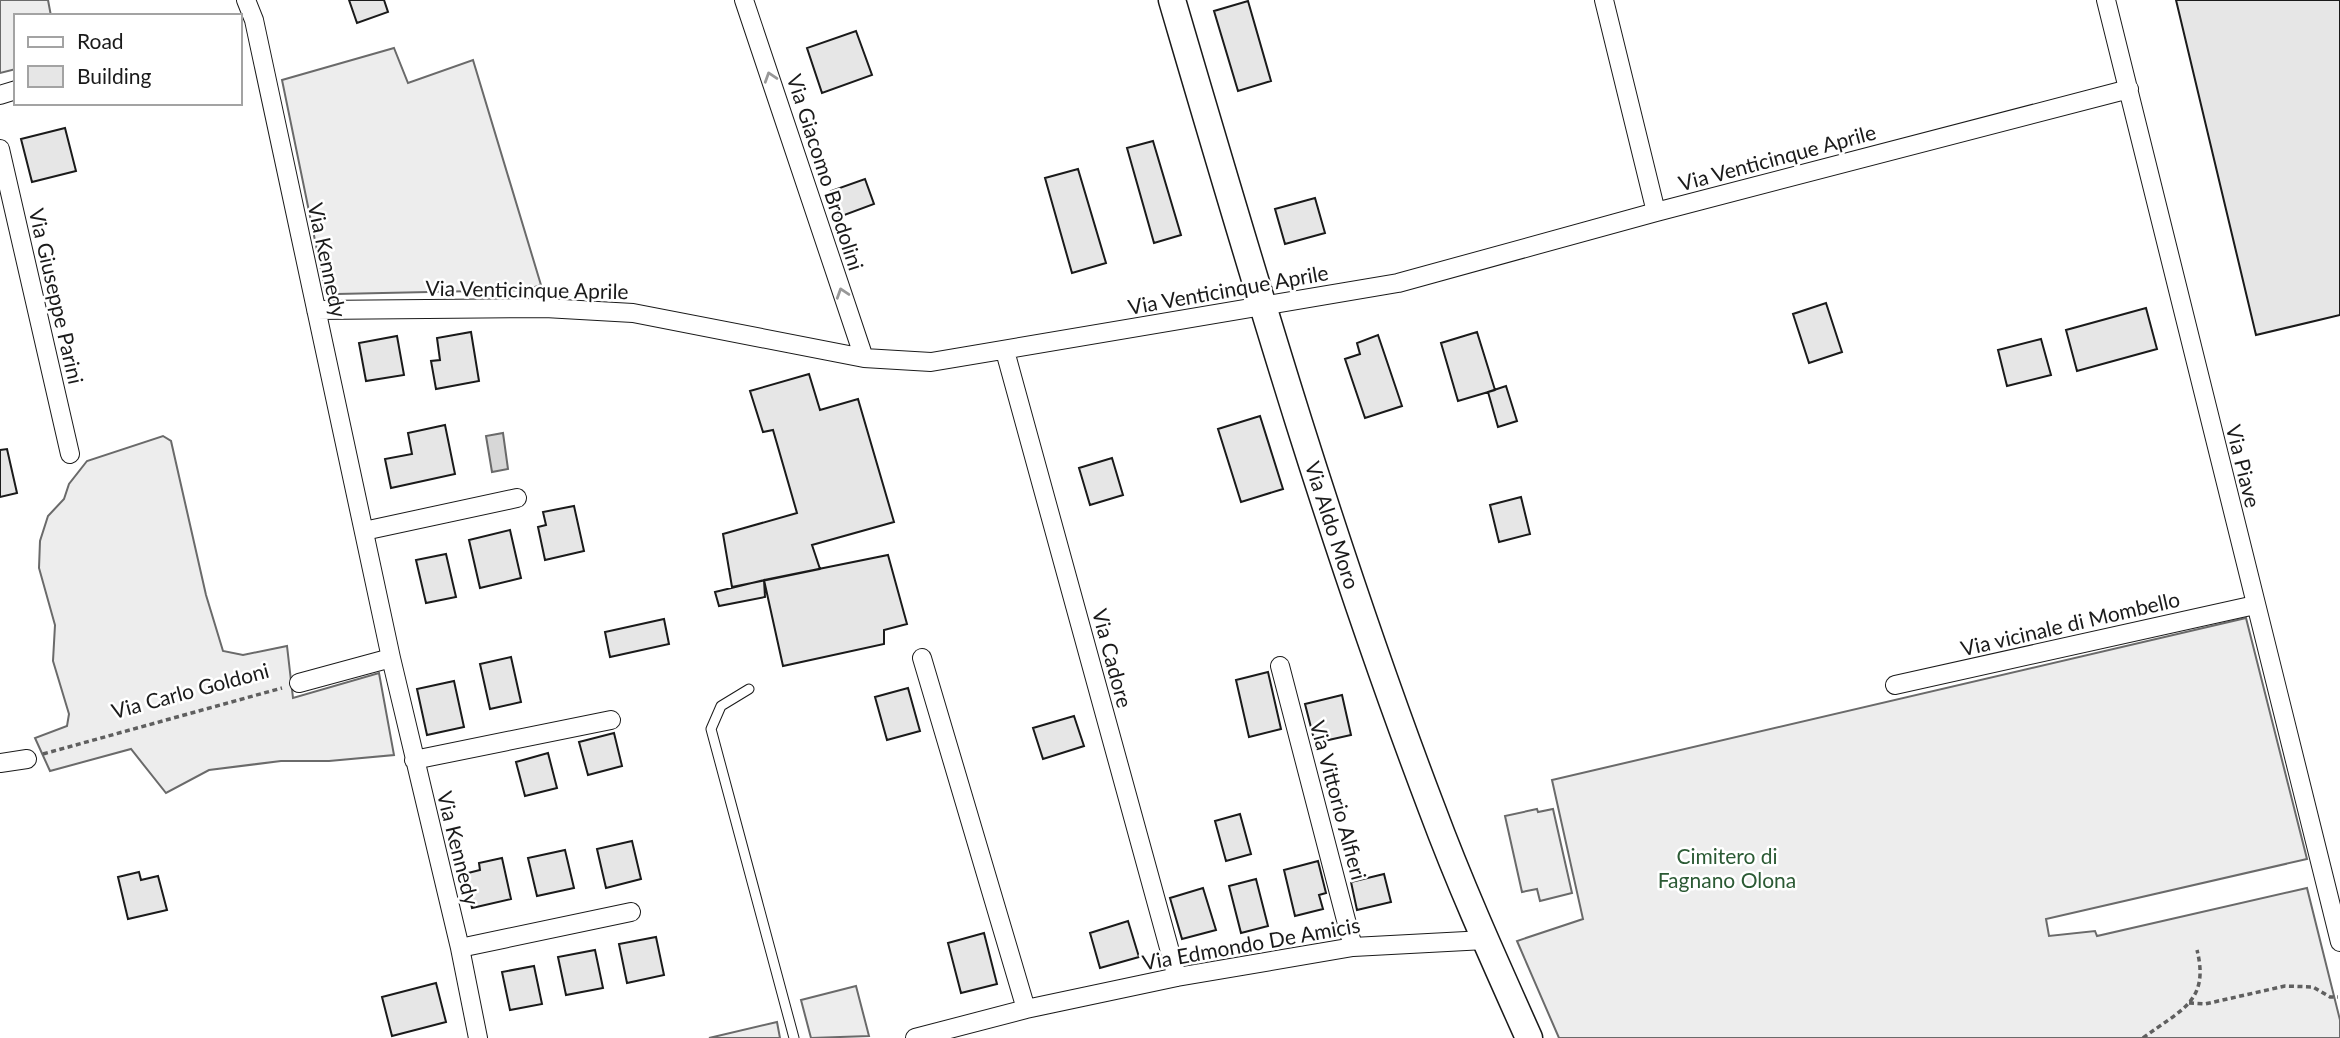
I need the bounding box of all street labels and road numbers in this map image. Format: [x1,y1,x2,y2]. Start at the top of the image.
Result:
street label: Via Giacomo Brodolini [782,71,870,273]
street label: Via Venticinque Aprile [1676,119,1878,195]
street label: Via Kennedy [304,200,352,320]
street label: Via Giuseppe Parini [25,206,89,386]
street label: Via Venticinque Aprile [1126,259,1330,319]
street label: Via Venticinque Aprile [425,275,629,303]
street label: Via Piave [2222,422,2266,510]
street label: Via Aldo Moro [1301,458,1365,592]
street label: Via vicinale di Mombello [1958,586,2182,660]
street label: Via Cadore [1088,606,1138,710]
street label: Via Carlo Goldoni [109,657,271,723]
street label: Via Vittorio Alfieri [1306,718,1372,882]
street label: Via Kennedy [433,789,485,908]
street label: Via Edmondo De Amicis [1140,912,1362,974]

